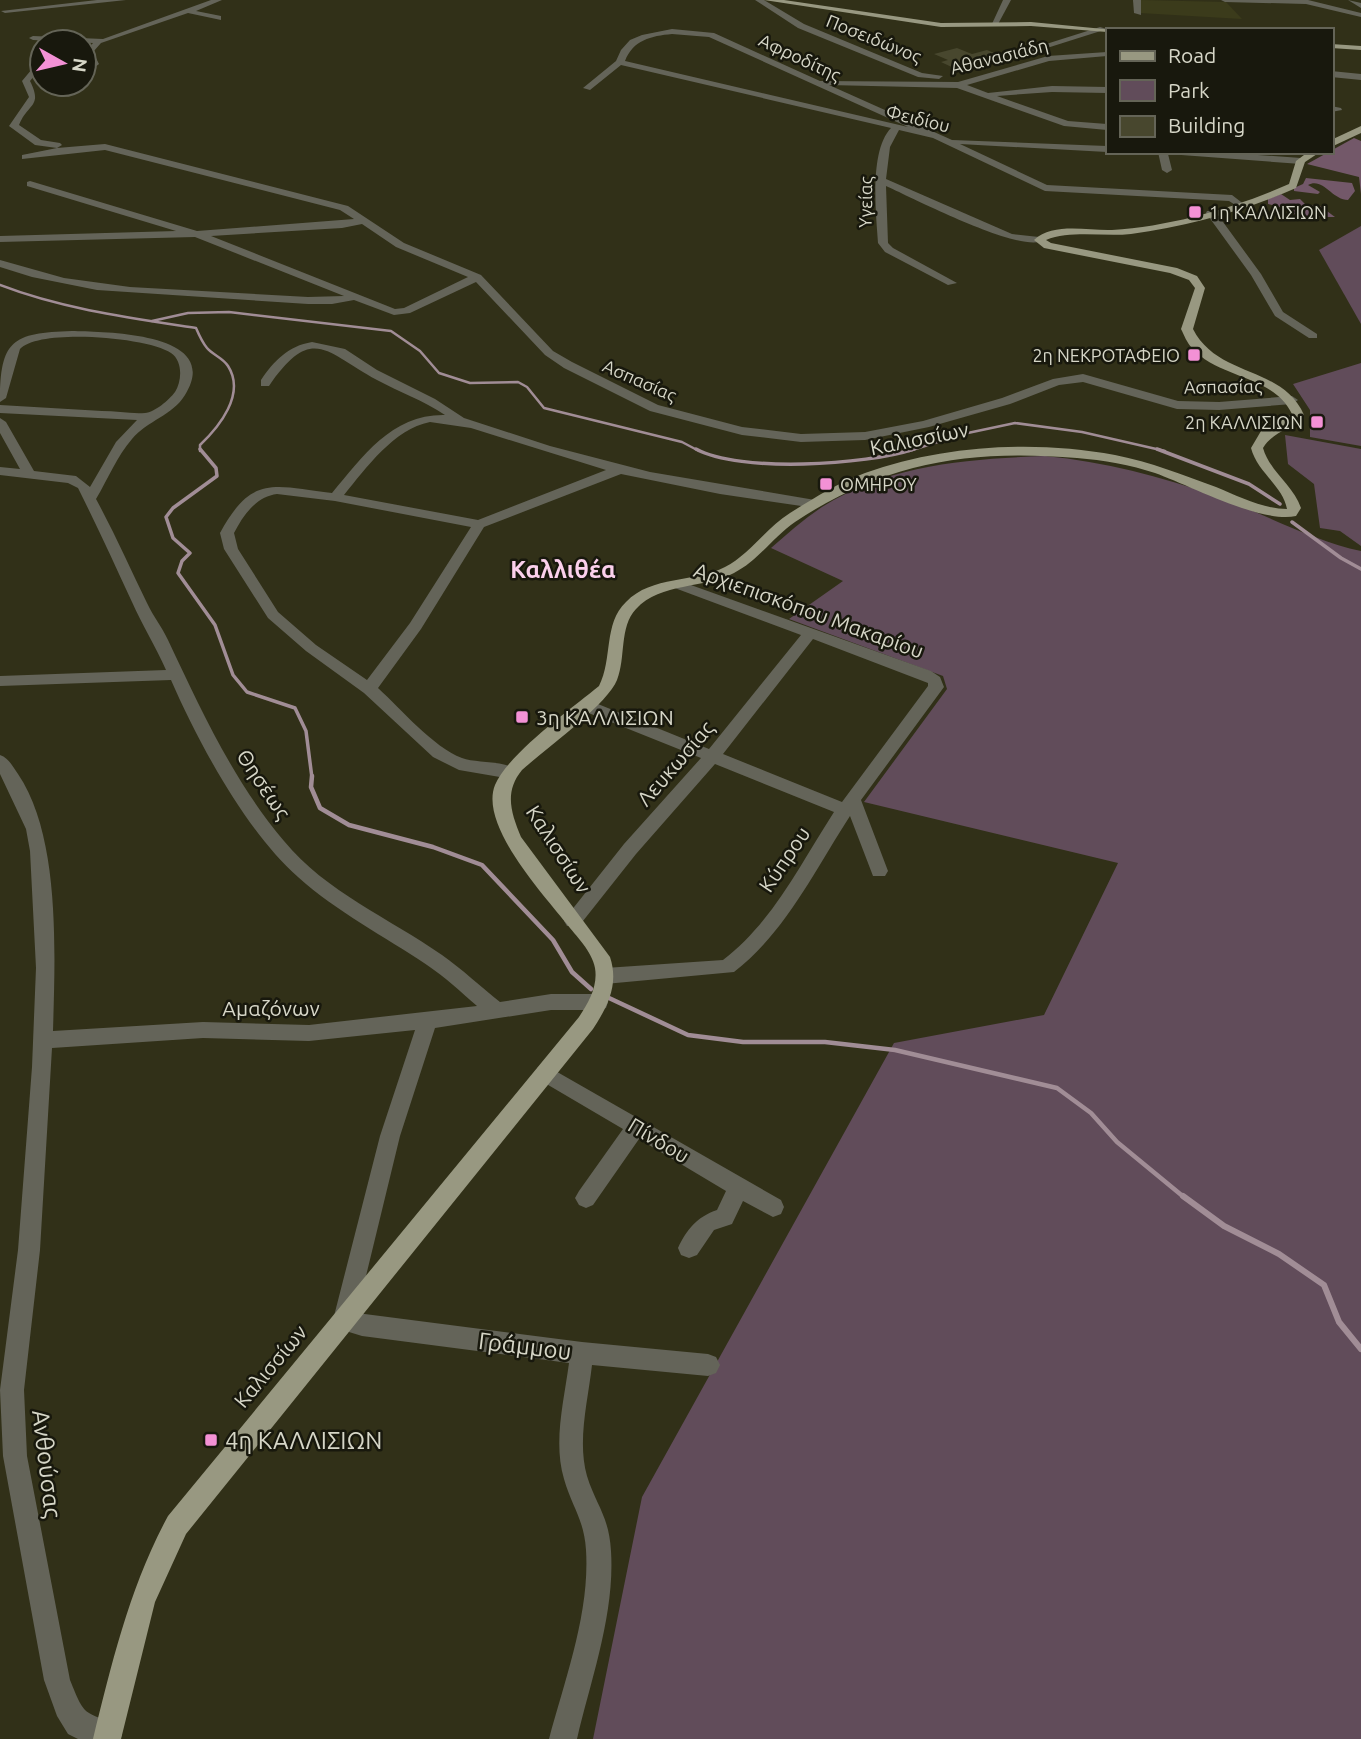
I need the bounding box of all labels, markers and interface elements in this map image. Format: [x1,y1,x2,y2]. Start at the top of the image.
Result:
street label: Ποσειδώνος [823,10,924,67]
north arrow [28,28,98,98]
legend [1106,28,1333,154]
street label: Αφροδίτης [755,29,844,86]
street label: Αθανασιάδη [948,34,1050,78]
text: Road [1168,43,1216,67]
text: N [68,57,92,74]
text: Park [1168,78,1210,102]
street label: Φειδίου [884,100,952,136]
text: Building [1168,113,1245,137]
street label: Υγείας [855,176,876,228]
place label: 1η ΚΑΛΛΙΣΙΩΝ [1209,202,1327,222]
marker: 1η ΚΑΛΛΙΣΙΩΝ [1187,204,1203,220]
place label: 2η ΝΕΚΡΟΤΑΦΕΙΟ [1032,345,1180,365]
marker: 2η ΝΕΚΡΟΤΑΦΕΙΟ [1186,347,1202,363]
street label: Ασπασίας [600,355,680,406]
street label: Ασπασίας [1184,375,1262,398]
place label: 2η ΚΑΛΛΙΣΙΩΝ [1185,412,1303,432]
marker: 2η ΚΑΛΛΙΣΙΩΝ [1309,414,1325,430]
street label: Καλισσίων [868,417,970,459]
place label: ΟΜΗΡΟΥ [840,474,917,494]
marker: ΟΜΗΡΟΥ [818,476,834,492]
district label: Καλλιθέα [510,556,616,583]
street label: Αρχιεπισκόπου Μακαρίου [691,557,927,663]
place label: 3η ΚΑΛΛΙΣΙΩΝ [536,705,674,729]
marker: 3η ΚΑΛΛΙΣΙΩΝ [514,709,530,725]
street label: Λευκωσίας [632,715,719,810]
street label: Θησέως [232,745,296,824]
street label: Καλισσίων [522,800,596,898]
street label: Κύπρου [754,822,814,896]
street label: Αμαζόνων [222,996,320,1020]
street label: Πίνδου [624,1112,694,1168]
street label: Καλισσίων [229,1320,311,1412]
street label: Γράμμου [477,1327,573,1365]
street label: Ανθούσας [27,1408,67,1520]
place label: 4η ΚΑΛΛΙΣΙΩΝ [225,1427,382,1454]
marker: 4η ΚΑΛΛΙΣΙΩΝ [203,1432,219,1448]

